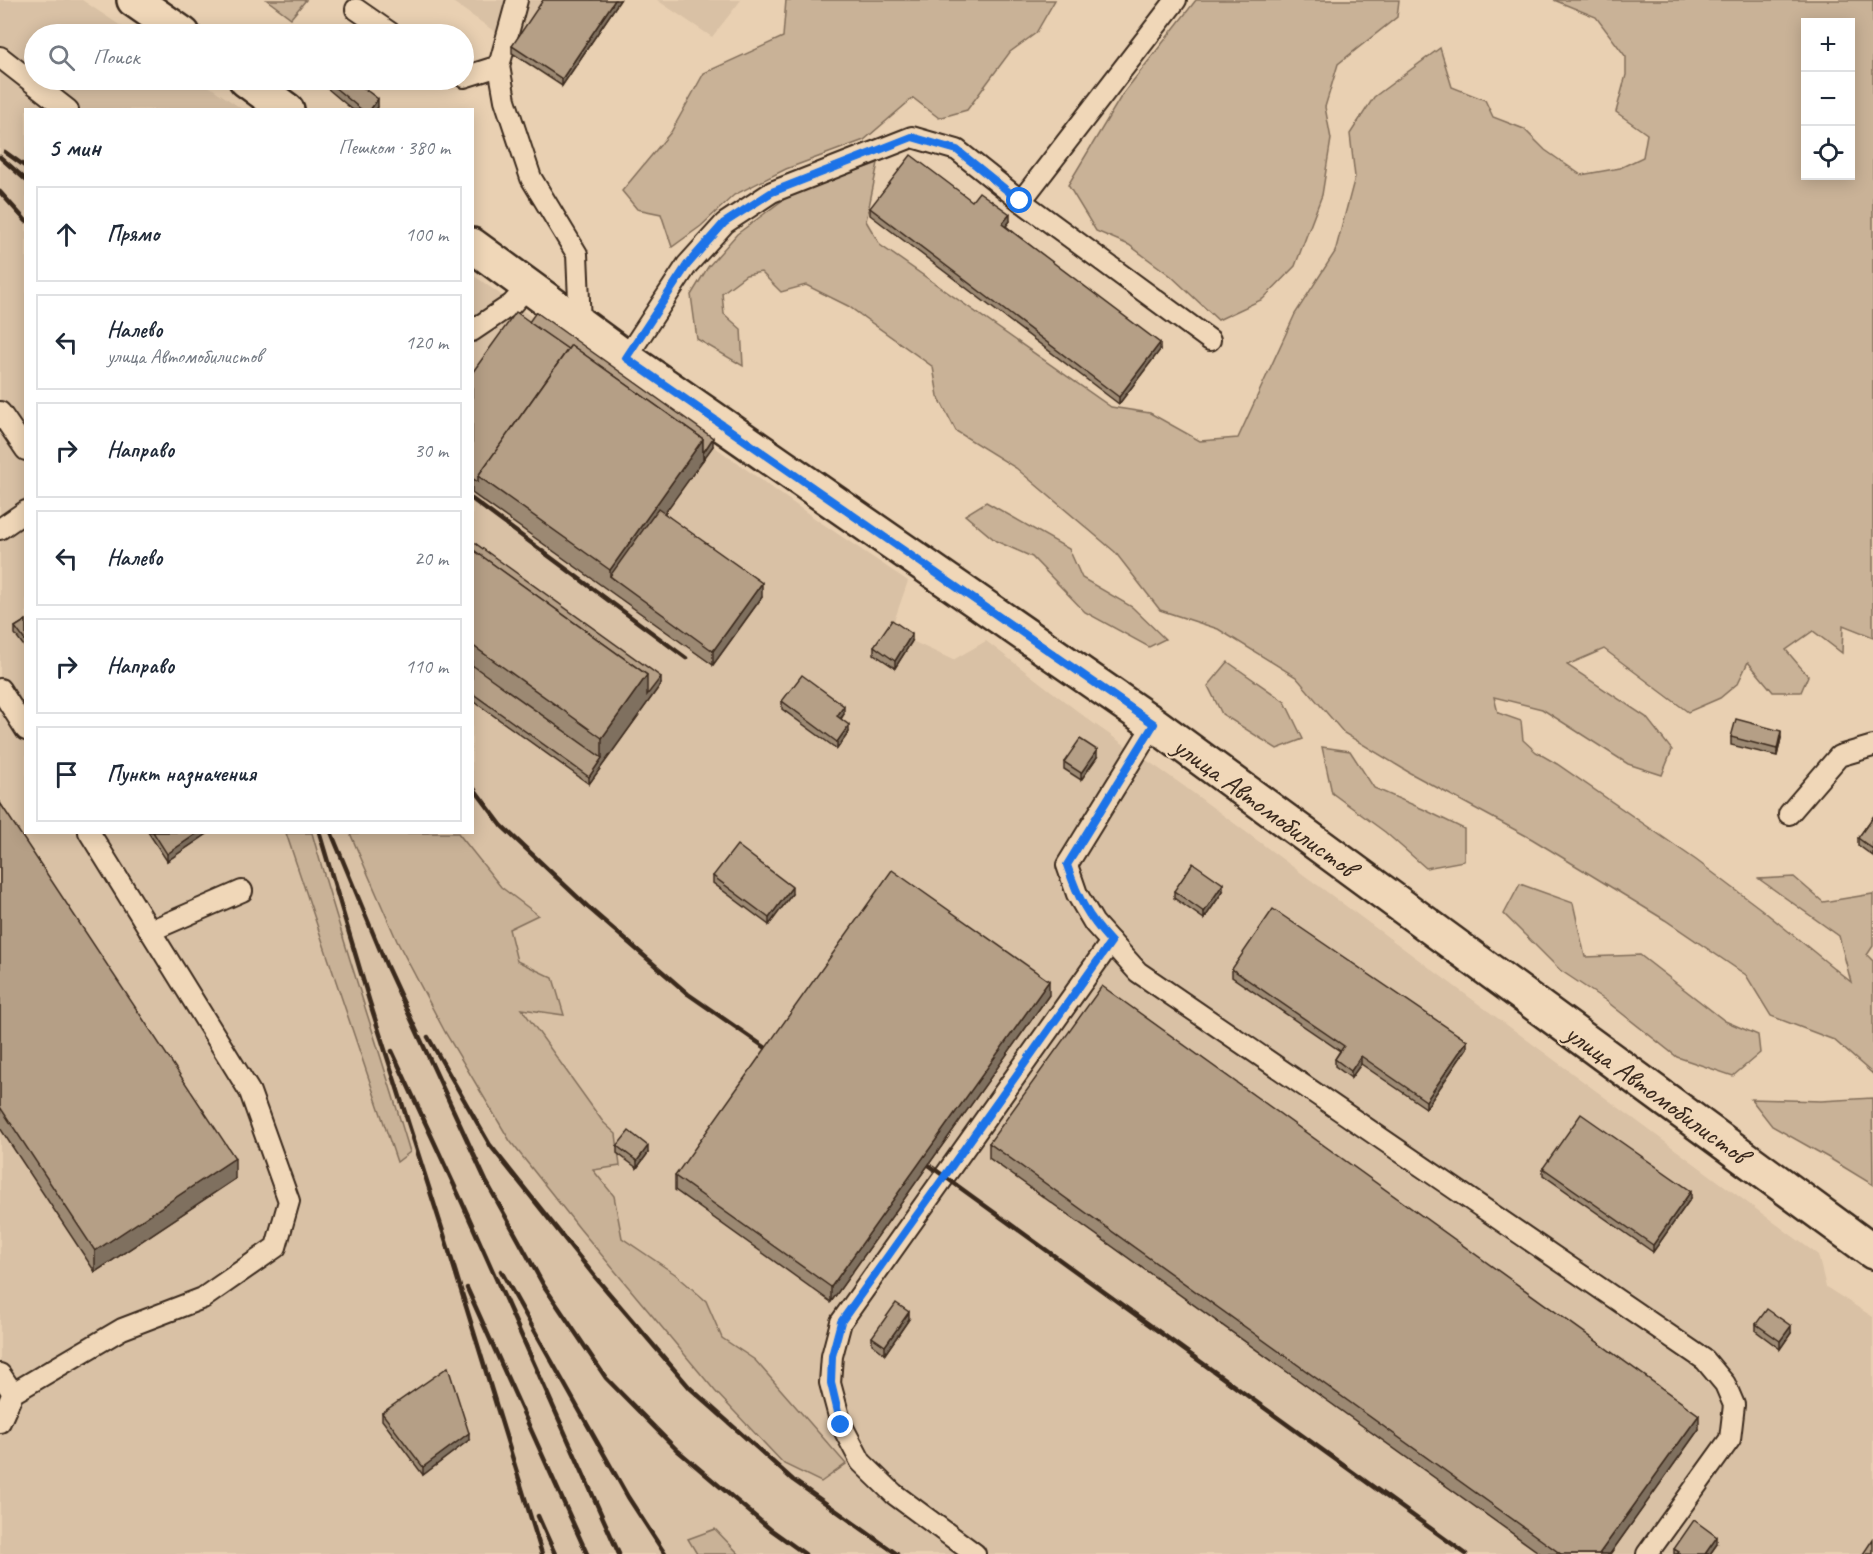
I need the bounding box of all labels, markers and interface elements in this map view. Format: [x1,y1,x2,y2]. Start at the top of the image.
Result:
map controls [1801,18,1855,180]
button: + [1801,18,1855,72]
search box [24,24,474,90]
icon: search [45,41,78,74]
text: Поиск [93,43,139,71]
button: − [1801,72,1855,126]
button: locate [1801,126,1855,180]
text: 5 мин [48,131,100,164]
text: Пешком · 380 m [338,135,450,160]
route start [1006,187,1032,213]
icon: ahead [50,218,83,251]
text: Прямо [107,220,159,248]
text: 100 m [405,222,448,247]
text: Налево [107,316,163,344]
icon: left [50,326,83,359]
text: 120 m [405,330,448,355]
text: улица Автомобилистов [107,344,262,369]
icon: right [50,434,83,467]
text: Направо [107,436,174,464]
text: 30 m [414,438,448,463]
icon: left [50,542,83,575]
text: Налево [107,544,163,572]
text: 20 m [414,546,448,571]
icon: right [50,650,83,683]
text: Направо [107,652,174,680]
text: 110 m [405,654,448,679]
street label: улица Автомобилистов [1165,727,1368,888]
icon: arrive [50,758,83,791]
text: Пункт назначения [107,760,256,788]
street label: улица Автомобилистов [1557,1014,1760,1175]
route end [827,1411,853,1437]

